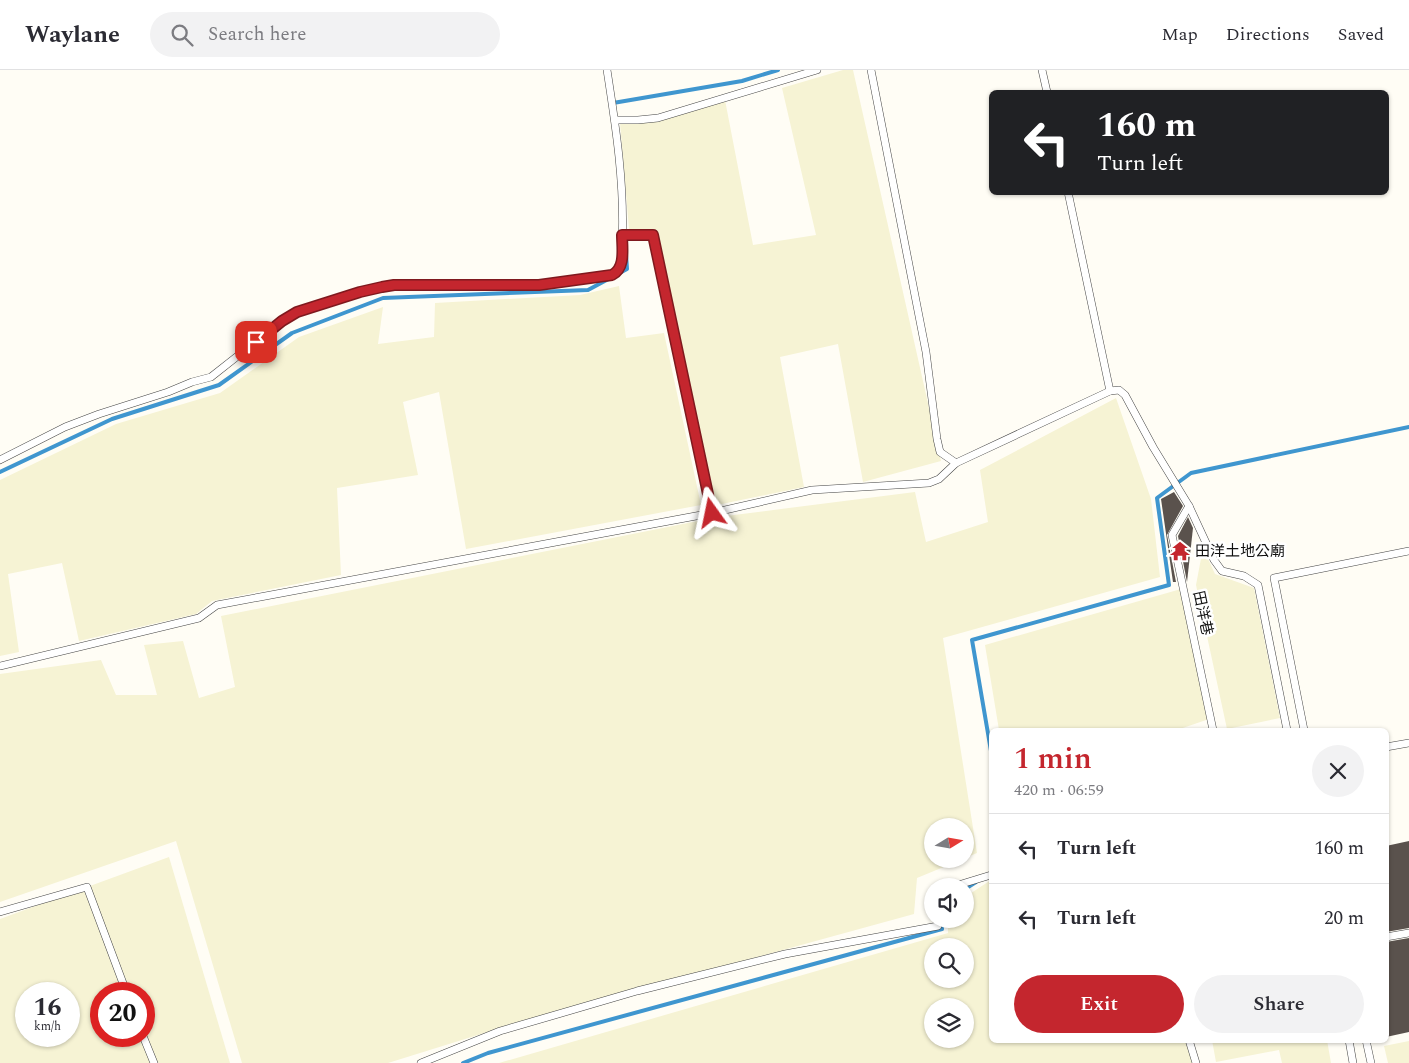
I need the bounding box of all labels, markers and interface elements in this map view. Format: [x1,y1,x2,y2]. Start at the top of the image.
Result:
search box [150,12,500,57]
text: Waylane [25,17,120,53]
text: Search here [208,20,306,49]
icon: search [168,21,196,49]
text: Map [1162,21,1198,48]
text: Directions [1226,21,1310,48]
text: Saved [1338,21,1384,48]
text: 160 m [1097,99,1196,152]
icon: left [1014,110,1079,175]
text: Turn left [1097,147,1183,180]
pin [235,321,277,363]
icon: arrive [242,328,270,356]
position arrow [685,486,737,538]
temple icon: 田洋土地公廟 [1169,540,1191,562]
place label: 田洋土地公廟 [1195,540,1285,563]
street label: 田洋巷 [1187,589,1218,638]
text: 1 min [1014,736,1092,782]
button: close [1312,745,1364,797]
text: 420 m · 06:59 [1014,778,1104,802]
north arrow [924,818,974,868]
map controls [924,818,974,1048]
text: Turn left [1057,834,1136,863]
text: 160 m [1314,834,1364,863]
icon: left [1014,835,1042,863]
button: sound [924,878,974,928]
text: Turn left [1057,904,1136,933]
text: 20 m [1324,904,1364,933]
icon: left [1014,905,1042,933]
button: search [924,938,974,988]
button: Exit [1014,975,1184,1033]
button: Share [1194,975,1364,1033]
speed limit sign: 20 [90,982,155,1047]
text: 16 [33,989,62,1027]
button: layers [924,998,974,1048]
text: km/h [34,1017,61,1036]

